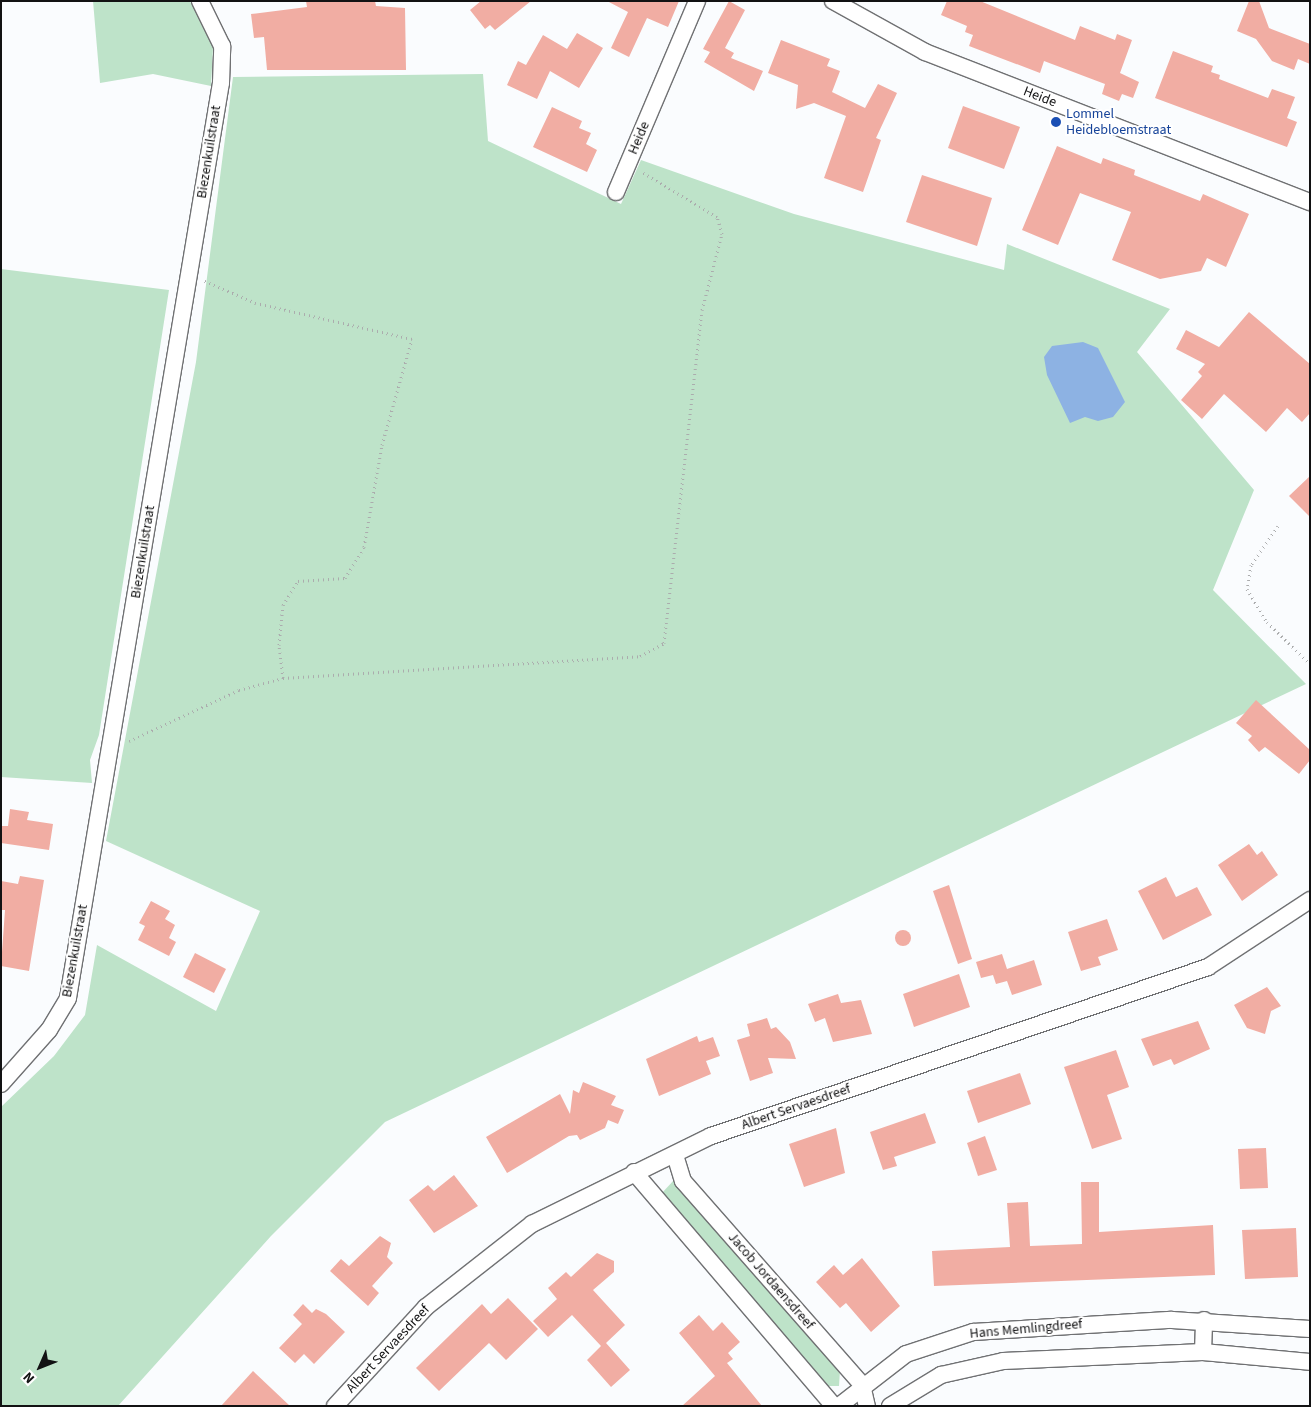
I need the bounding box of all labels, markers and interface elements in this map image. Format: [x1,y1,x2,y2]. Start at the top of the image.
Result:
street label: Heide [1021,83,1059,111]
street label: Biezenkuilstraat [193,104,225,200]
place label: Lommel Heidebloemstraat [1066,106,1171,138]
marker: Lommel Heidebloemstraat [1050,116,1062,128]
street label: Heide [625,119,653,157]
street label: Biezenkuilstraat [127,504,159,600]
street label: Biezenkuilstraat [59,903,91,999]
street label: Albert Servaesdreef [739,1080,853,1134]
street label: Jacob Jordaensdreef [724,1229,818,1333]
street label: Albert Servaesdreef [343,1301,433,1397]
street label: Hans Memlingdreef [969,1316,1083,1342]
north arrow [15,1342,65,1392]
text: N [19,1367,40,1388]

